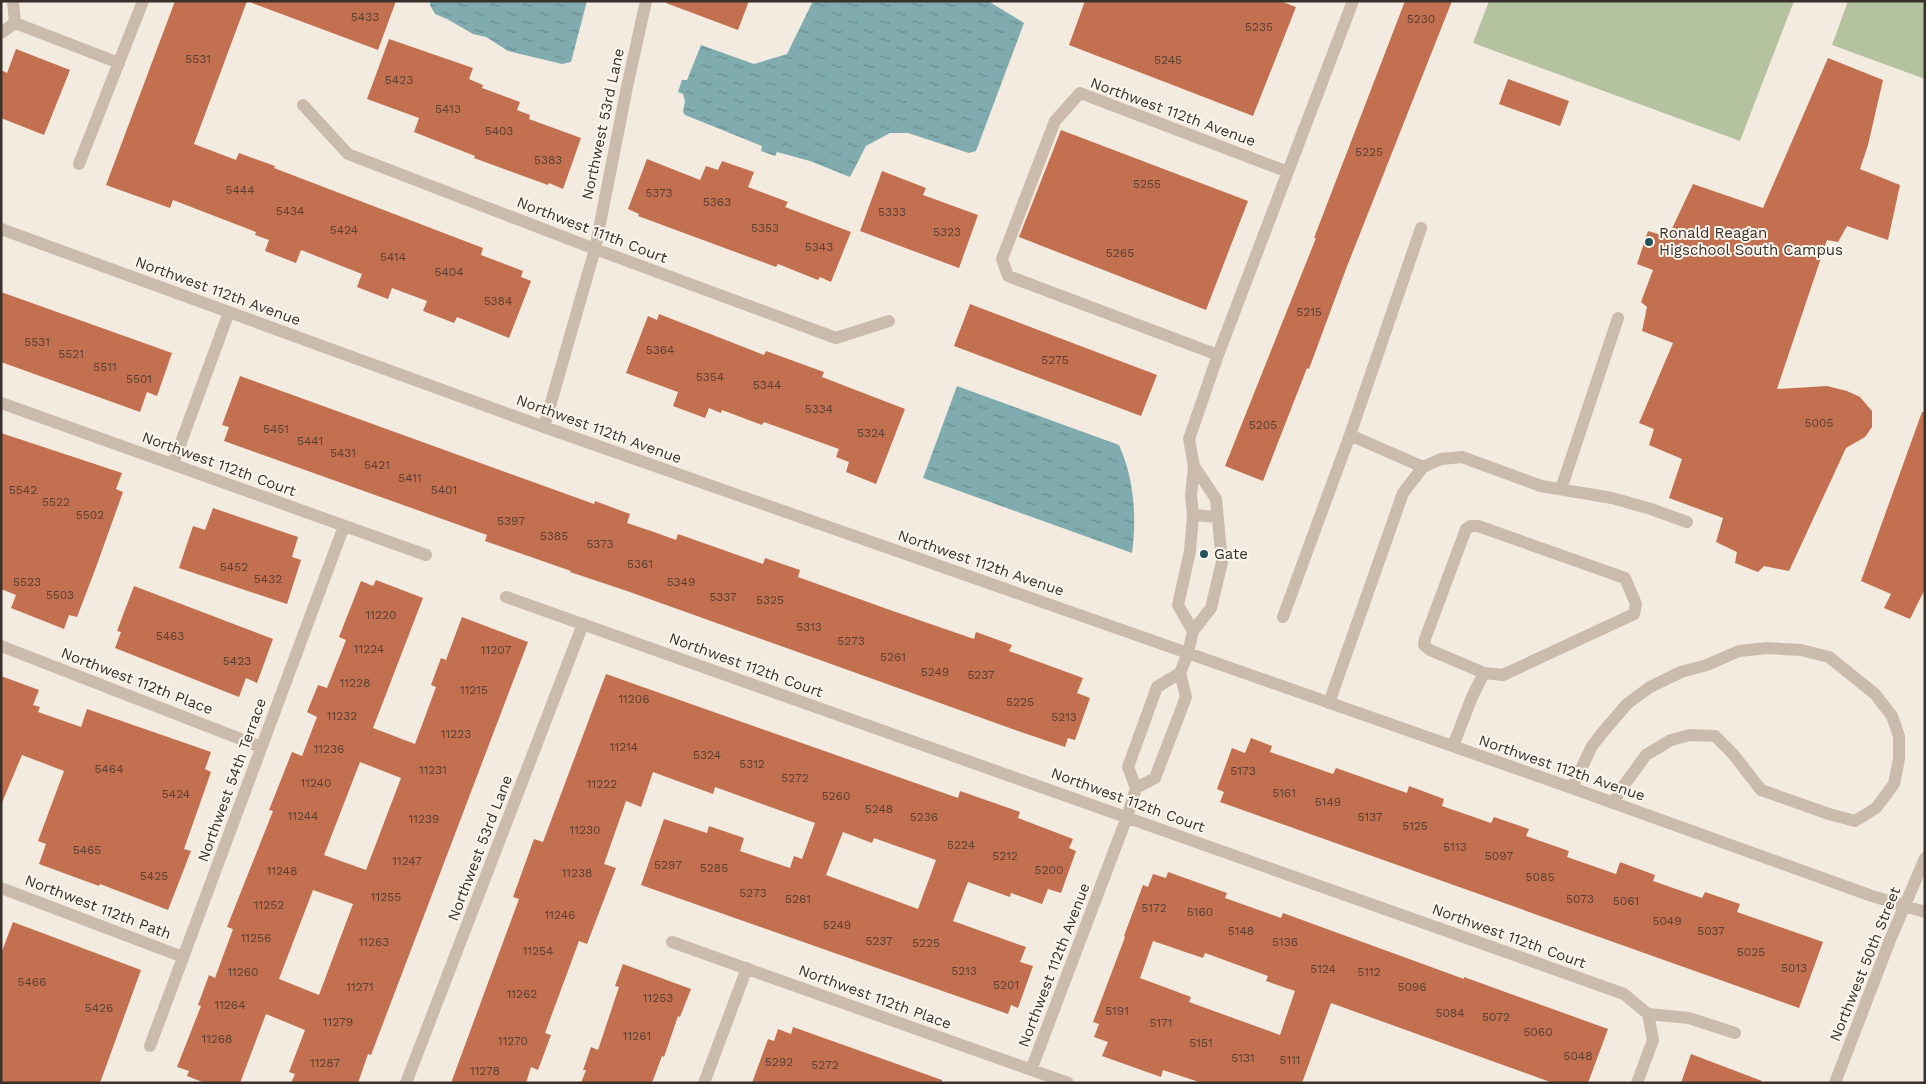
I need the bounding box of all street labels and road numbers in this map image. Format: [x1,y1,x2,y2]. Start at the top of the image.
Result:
street label: Northwest 53rd Lane [578,47,628,201]
street label: Northwest 112th Avenue [1088,74,1258,150]
street label: Northwest 111th Court [514,193,670,267]
street label: Northwest 112th Avenue [133,253,303,329]
street label: Northwest 112th Avenue [514,391,684,467]
street label: Northwest 112th Court [140,428,299,501]
street label: Northwest 112th Avenue [896,526,1066,600]
street label: Northwest 112th Court [667,629,826,702]
street label: Northwest 112th Place [58,644,216,718]
street label: Northwest 54th Terrace [194,696,270,864]
street label: Northwest 112th Avenue [1477,731,1647,805]
street label: Northwest 112th Court [1049,764,1208,837]
street label: Northwest 53rd Lane [444,773,516,923]
street label: Northwest 112th Path [22,871,174,943]
street label: Northwest 112th Avenue [1014,880,1094,1050]
street label: Northwest 50th Street [1826,883,1905,1044]
street label: Northwest 112th Court [1430,900,1589,973]
street label: Northwest 112th Place [796,961,954,1033]

